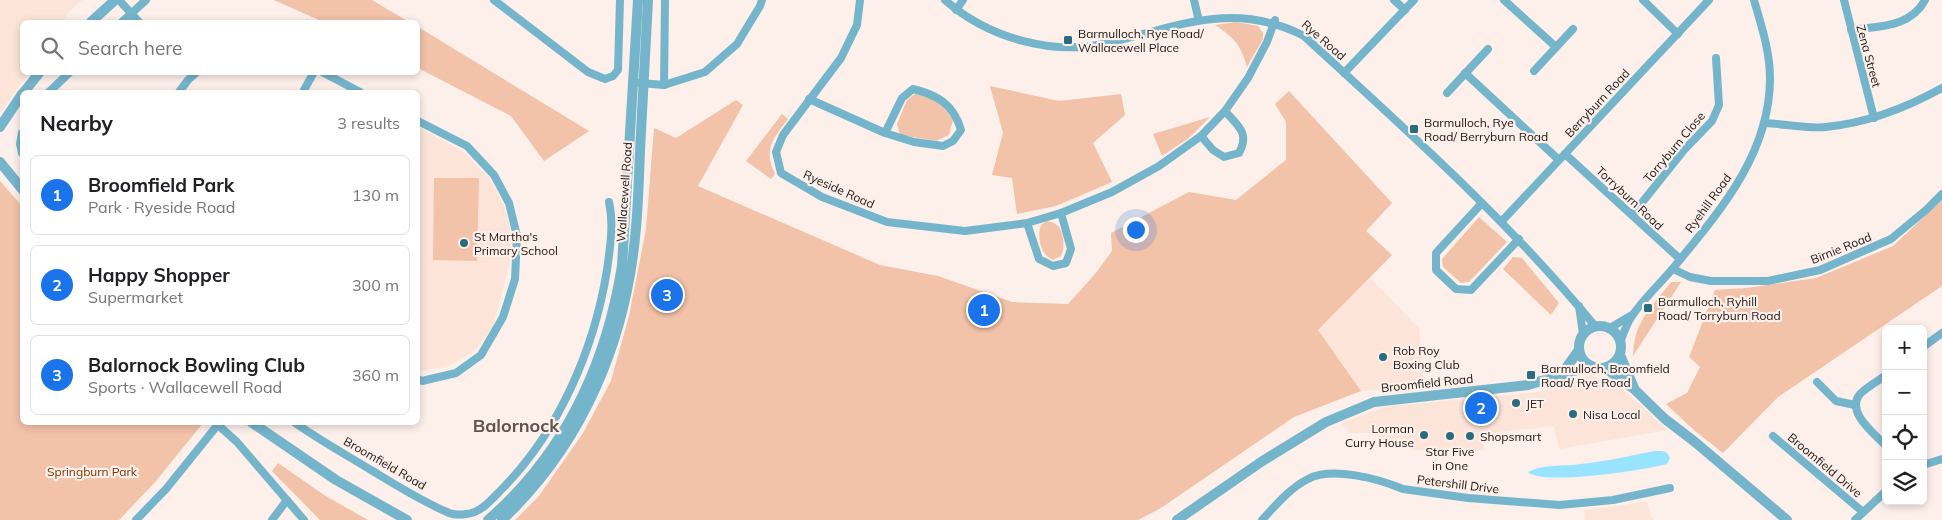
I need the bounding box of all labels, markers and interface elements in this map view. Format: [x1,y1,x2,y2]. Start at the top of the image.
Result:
street label: Rye Road [1299,17,1349,63]
search box [20,20,420,75]
street label: Zena Street [1853,23,1885,89]
place label: Barmulloch, Rye Road/ Wallacewell Place [1078,26,1204,55]
icon: search [38,34,66,62]
marker: Barmulloch, Rye Road/ Wallacewell Place [1062,34,1074,46]
text: Search here [78,36,182,60]
street label: Berryburn Road [1561,66,1633,140]
street label: Torryburn Close [1640,109,1708,185]
text: Nearby [40,110,113,136]
text: 3 results [337,113,400,133]
place label: Barmulloch, Rye Road/ Berryburn Road [1424,115,1548,144]
marker: Barmulloch, Rye Road/ Berryburn Road [1408,123,1420,135]
street label: Wallacewell Road [613,142,635,242]
street label: Torryburn Road [1593,163,1667,233]
street label: Ryeside Road [801,167,877,211]
street label: Ryehill Road [1682,171,1734,235]
text: Broomfield Park [88,173,234,197]
text: 1 [52,185,62,205]
text: 130 m [352,185,399,205]
text: Park · Ryeside Road [88,197,235,217]
your location [1123,217,1149,243]
place label: St Martha's Primary School [474,229,558,258]
street label: Birnie Road [1808,229,1874,267]
marker: St Martha's Primary School [458,237,470,249]
text: Happy Shopper [88,263,230,287]
text: 2 [52,275,62,295]
text: 300 m [352,275,399,295]
pin: 3 [651,276,683,314]
text: Supermarket [88,287,183,307]
pin: 1 [968,291,1000,329]
place label: Barmulloch, Ryhill Road/ Torryburn Road [1658,294,1781,323]
marker: Barmulloch, Ryhill Road/ Torryburn Road [1642,302,1654,314]
map controls [1882,325,1927,505]
button: + [1882,325,1927,370]
place label: Rob Roy Boxing Club [1393,343,1460,372]
marker: Rob Roy Boxing Club [1377,351,1389,363]
text: Balornock Bowling Club [88,353,305,377]
place label: Barmulloch, Broomfield Road/ Rye Road [1541,361,1670,390]
text: 3 [52,365,62,385]
text: 360 m [352,365,399,385]
marker: Barmulloch, Broomfield Road/ Rye Road [1525,369,1537,381]
button: − [1882,370,1927,415]
street label: Broomfield Road [1380,371,1474,395]
text: Sports · Wallacewell Road [88,377,282,397]
pin: 2 [1465,389,1497,427]
place label: JET [1526,396,1545,411]
marker: JET [1510,397,1522,409]
place label: Nisa Local [1583,407,1640,422]
marker: Nisa Local [1567,408,1579,420]
district label: Balornock [473,414,560,437]
button: locate [1882,415,1927,460]
place label: Lorman Curry House [1345,421,1414,450]
marker: Lorman Curry House [1418,429,1430,441]
place label: Shopsmart [1480,429,1541,444]
marker: Star Five in One [1444,430,1456,442]
marker: Shopsmart [1464,430,1476,442]
street label: Broomfield Drive [1785,430,1865,500]
street label: Broomfield Road [341,433,429,493]
place label: Star Five in One [1426,444,1474,473]
button: layers [1882,460,1927,505]
park label: Springburn Park [47,464,138,479]
street label: Petershill Drive [1416,472,1500,496]

